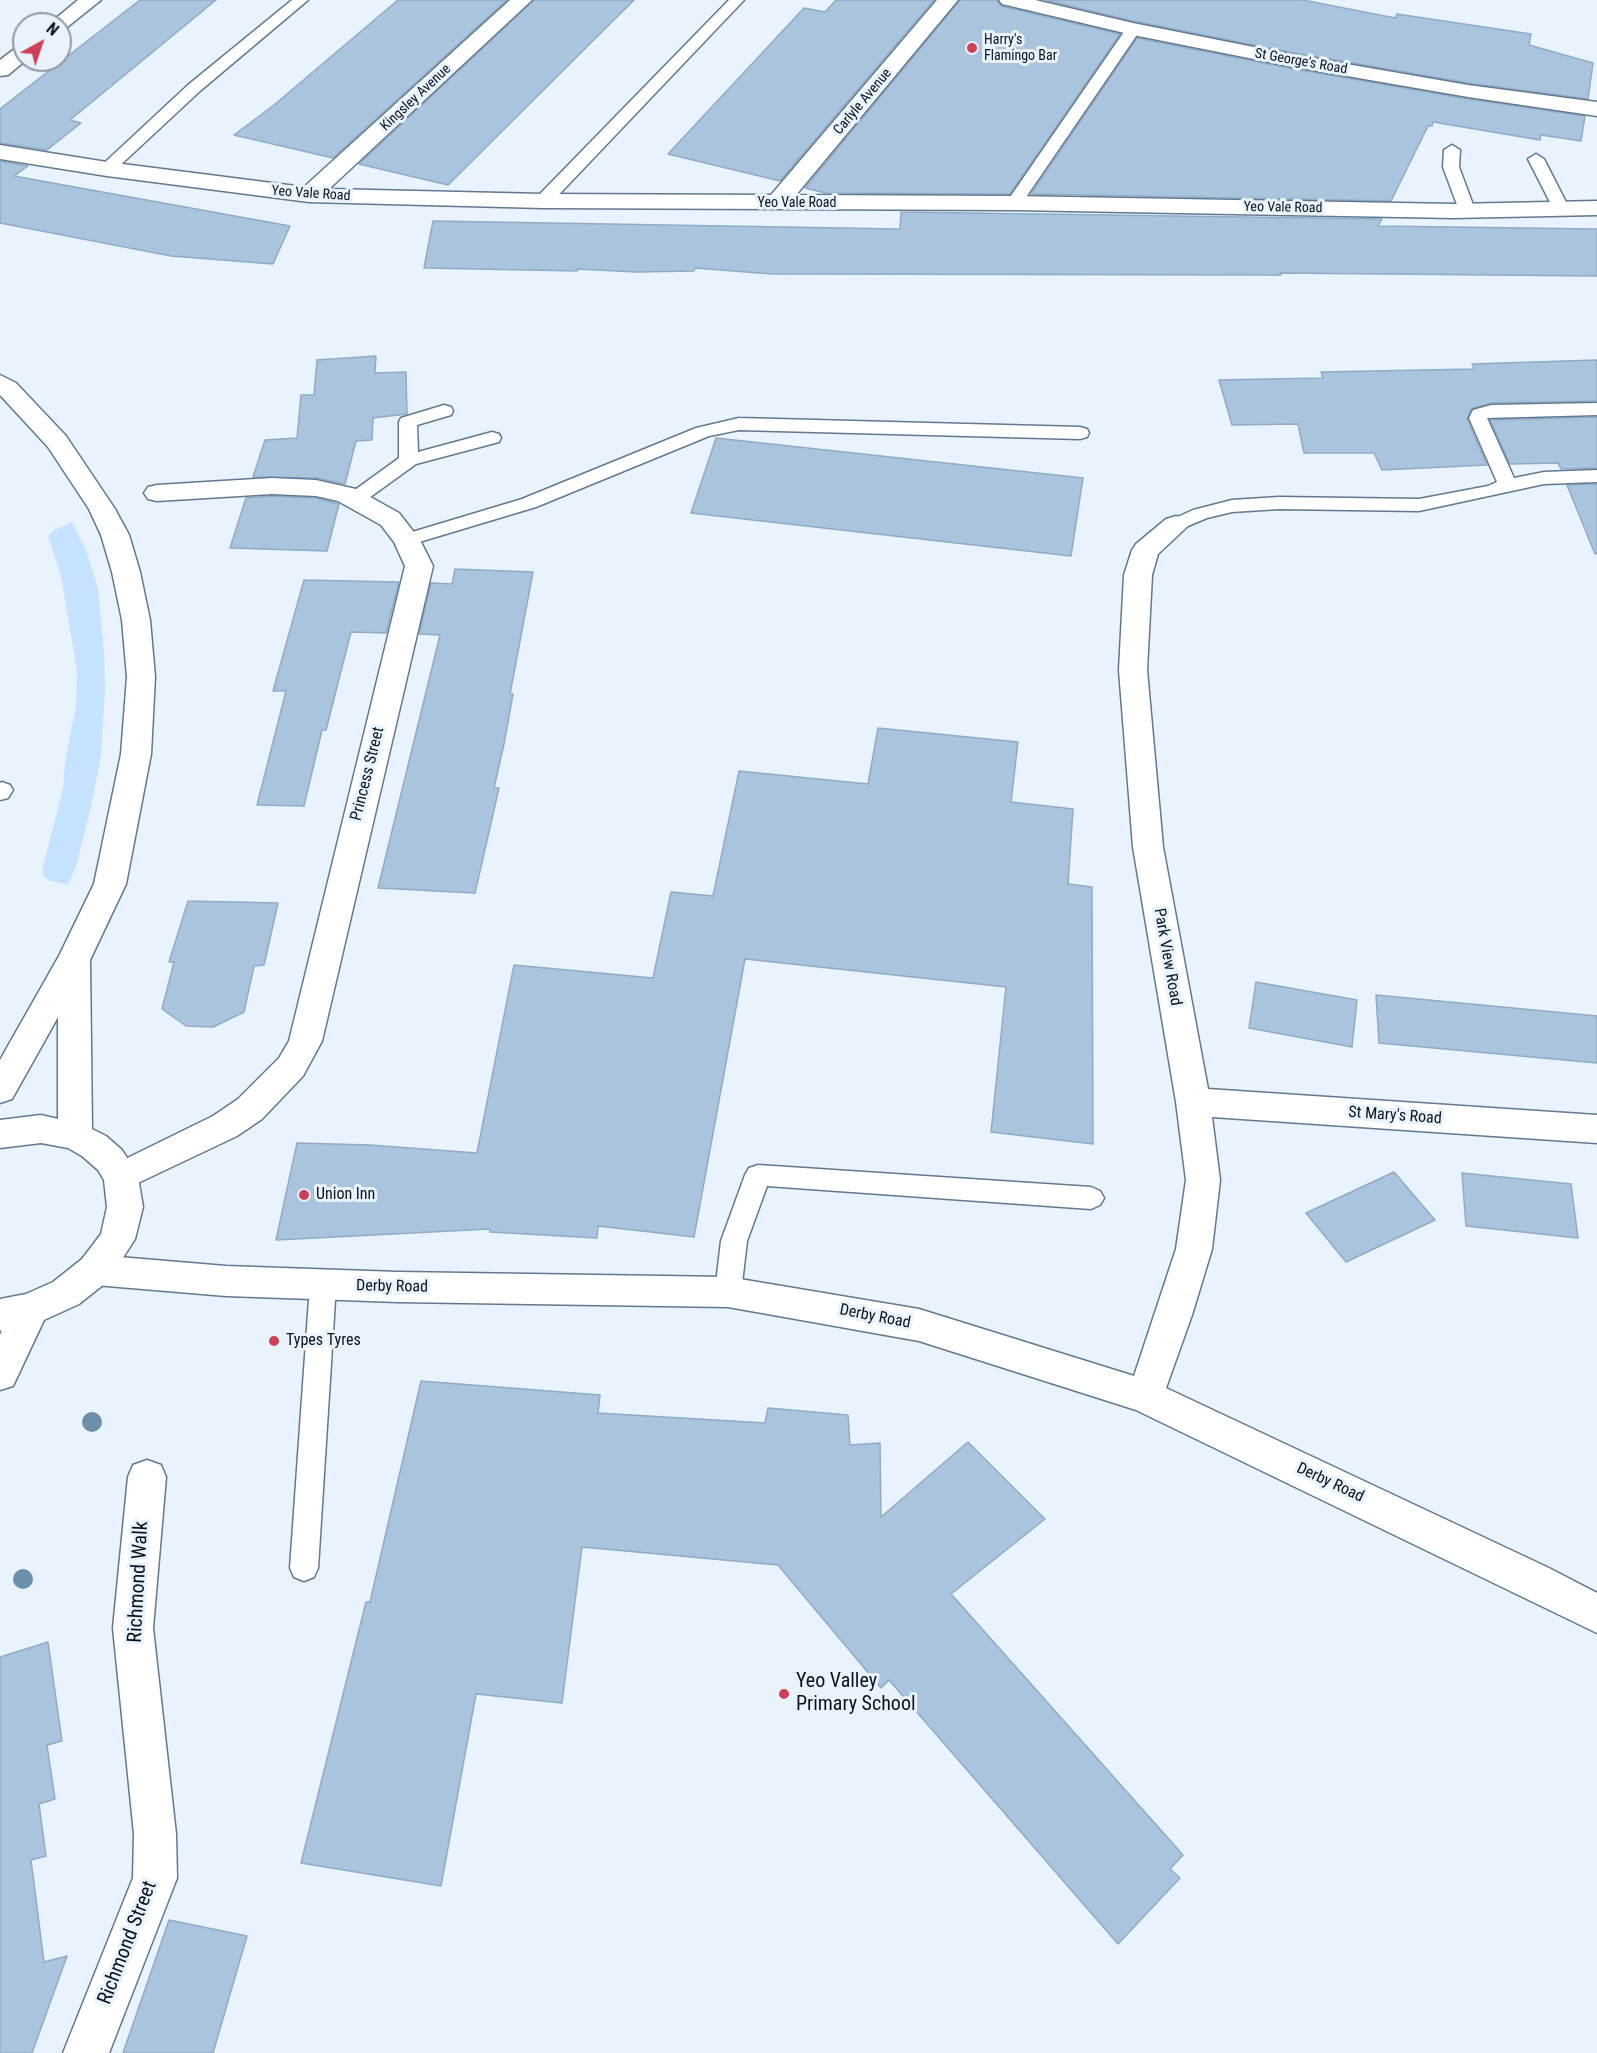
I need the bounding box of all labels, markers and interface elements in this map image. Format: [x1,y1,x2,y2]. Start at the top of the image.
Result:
north arrow [12,12,72,72]
text: N [43,19,62,40]
place label: Harry's Flamingo Bar [984,32,1057,64]
marker: Harry's Flamingo Bar [965,41,979,55]
street label: St George's Road [1253,46,1349,78]
street label: Kingsley Avenue [377,61,455,135]
street label: Carlyle Avenue [830,65,896,139]
street label: Yeo Vale Road [271,183,351,205]
street label: Yeo Vale Road [757,195,837,211]
street label: Yeo Vale Road [1243,199,1323,217]
street label: Princess Street [347,725,389,823]
street label: Park View Road [1149,907,1185,1007]
street label: St Mary's Road [1348,1103,1442,1129]
place label: Union Inn [316,1185,375,1205]
marker: Union Inn [297,1188,311,1202]
street label: Derby Road [356,1277,428,1297]
street label: Derby Road [838,1301,912,1333]
place label: Types Tyres [286,1331,361,1351]
marker: Types Tyres [267,1334,281,1348]
street label: Derby Road [1293,1459,1367,1507]
street label: Richmond Walk [124,1521,154,1643]
place label: Yeo Valley Primary School [796,1670,916,1717]
marker: Yeo Valley Primary School [777,1687,791,1701]
street label: Richmond Street [93,1878,163,2008]

